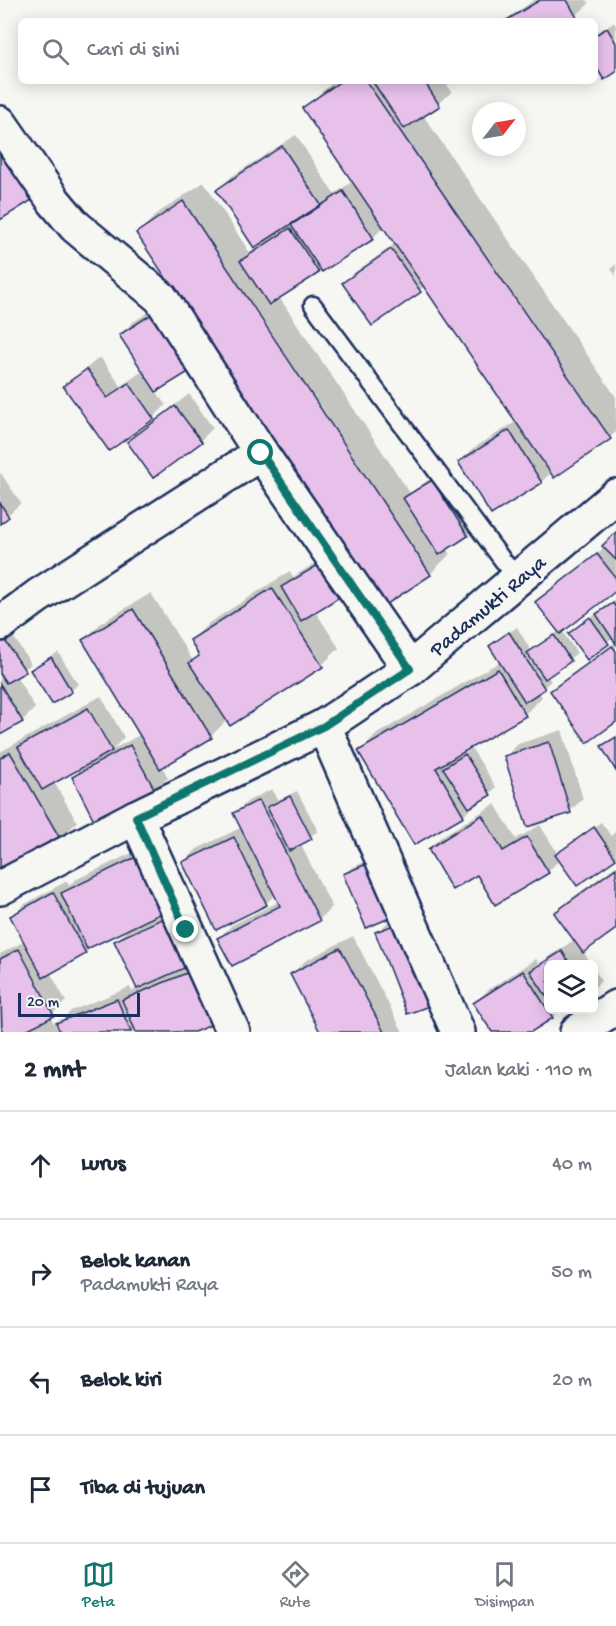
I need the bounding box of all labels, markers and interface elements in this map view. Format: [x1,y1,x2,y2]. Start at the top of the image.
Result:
search box [18,18,598,84]
icon: search [39,35,72,68]
text: Cari di sini [87,38,180,64]
north arrow [472,102,526,156]
route start [247,439,273,465]
street label: Padamukti Raya [425,551,553,664]
route end [172,916,198,942]
map controls [544,960,598,1014]
button: layers [544,960,598,1014]
scale bar [18,990,140,1018]
text: 20 m [27,994,59,1013]
text: 2 mnt [24,1056,84,1087]
text: Jalan kaki · 110 m [445,1060,592,1083]
icon: ahead [24,1149,57,1182]
text: Lurus [81,1152,126,1178]
text: 40 m [552,1154,592,1177]
text: Belok kanan [81,1249,190,1275]
icon: right [24,1257,57,1290]
text: 50 m [551,1262,592,1285]
text: Padamukti Raya [81,1275,218,1298]
icon: left [24,1365,57,1398]
text: Belok kiri [81,1368,162,1394]
text: 20 m [552,1370,592,1393]
icon: arrive [24,1473,57,1506]
text: Tiba di tujuan [81,1476,205,1502]
tab: Peta [82,1558,115,1613]
tab: Rute [279,1558,312,1613]
tab: Disimpan [475,1558,534,1613]

